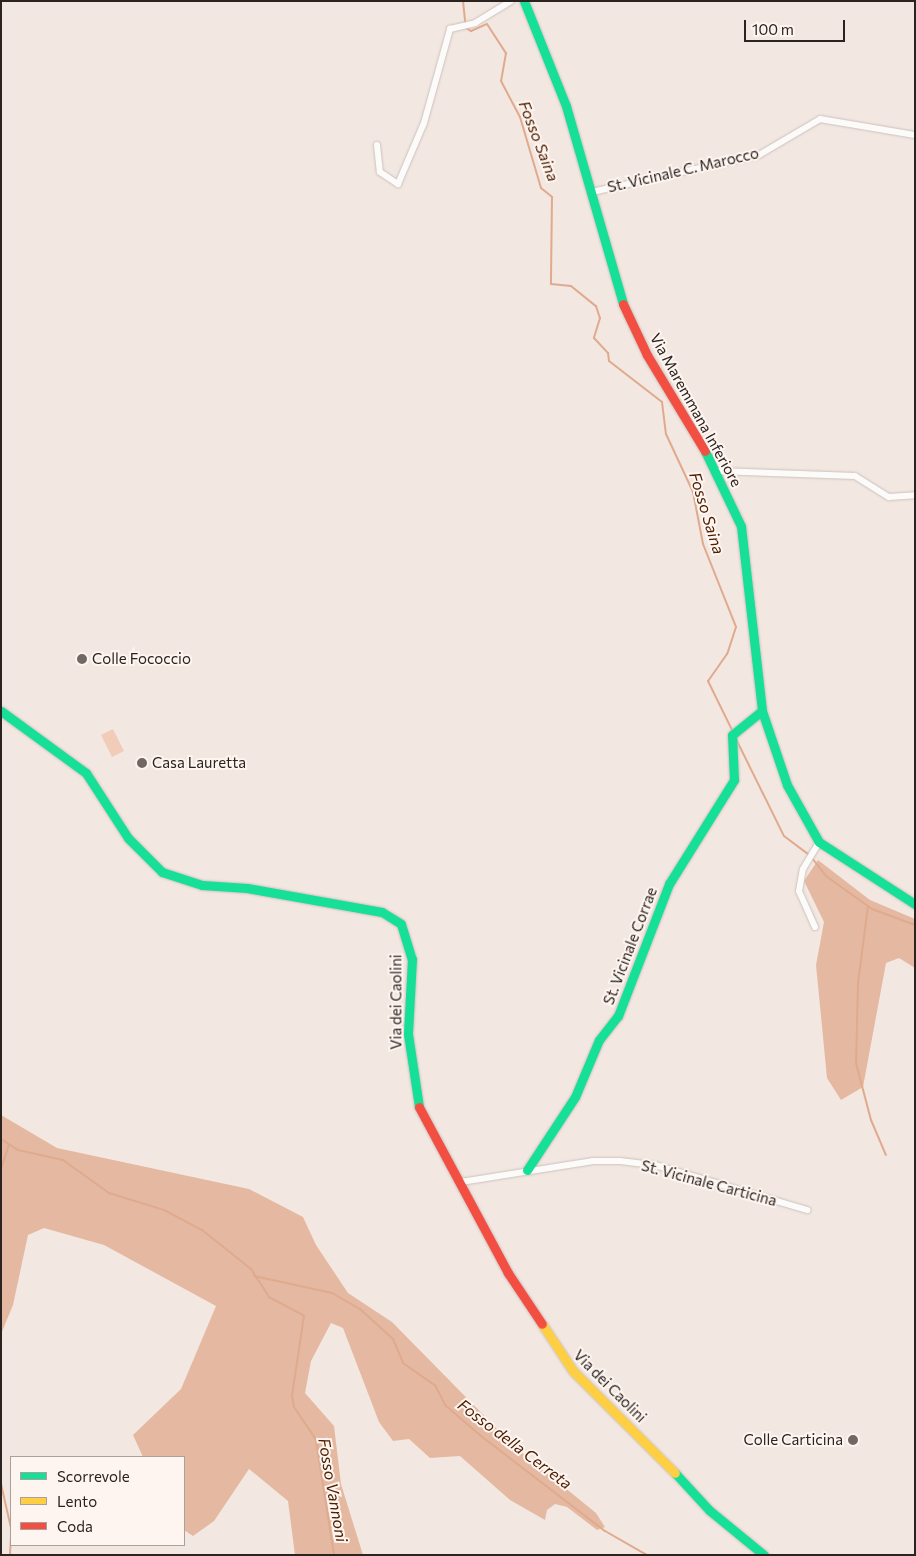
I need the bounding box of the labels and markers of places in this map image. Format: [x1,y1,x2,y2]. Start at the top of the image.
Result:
place label: Colle Fococcio [92,650,191,668]
marker: Colle Fococcio [76,653,88,665]
place label: Casa Lauretta [152,754,246,772]
marker: Casa Lauretta [136,757,148,769]
place label: Colle Carticina [744,1431,843,1449]
marker: Colle Carticina [847,1434,859,1446]

